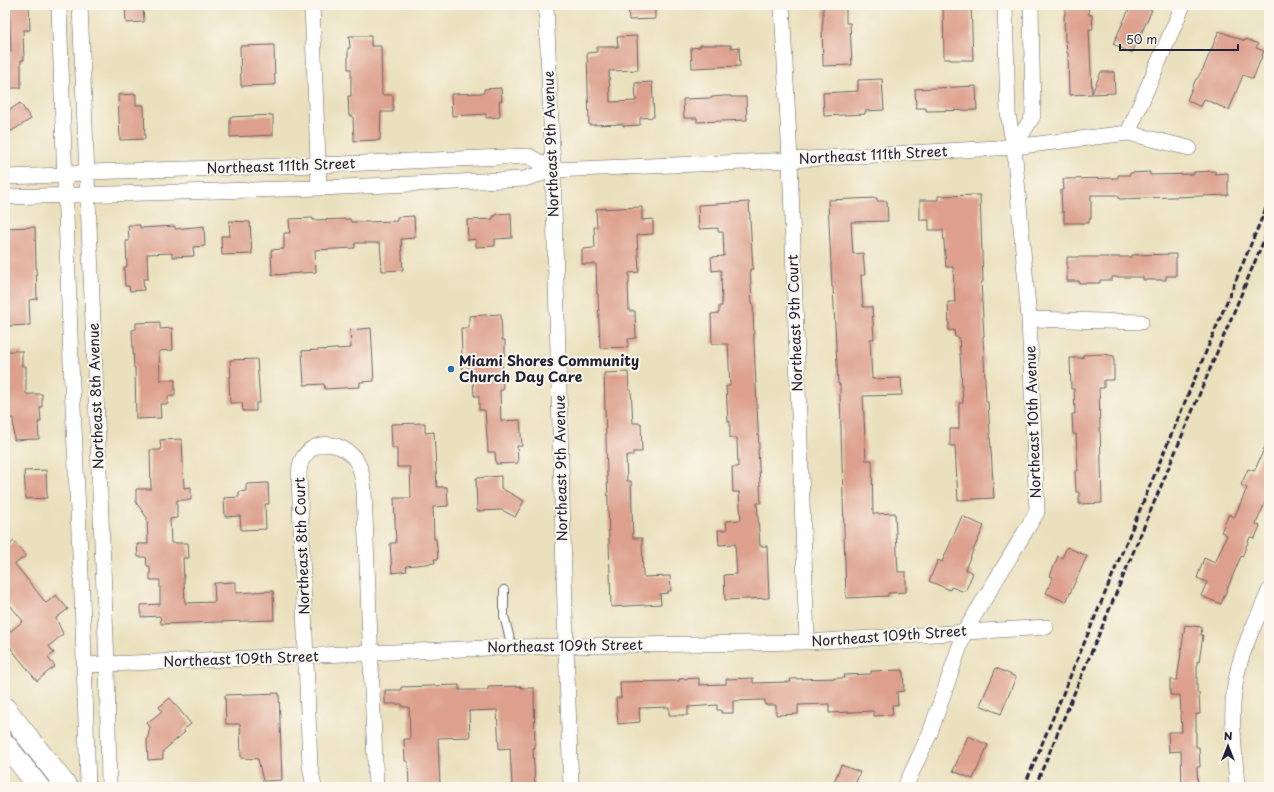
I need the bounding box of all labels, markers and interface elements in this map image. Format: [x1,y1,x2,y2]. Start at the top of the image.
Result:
scale bar [1120,26,1238,52]
text: 50 m [1126,30,1157,48]
street label: Northeast 9th Avenue [537,70,564,218]
street label: Northeast 111th Street [798,140,948,169]
street label: Northeast 111th Street [206,152,356,179]
street label: Northeast 9th Court [782,254,807,392]
street label: Northeast 8th Avenue [82,322,109,470]
street label: Northeast 10th Avenue [1019,345,1046,499]
place label: Miami Shores Community Church Day Care [459,350,639,387]
marker: Miami Shores Community Church Day Care [446,364,456,374]
street label: Northeast 9th Avenue [549,395,572,541]
street label: Northeast 8th Court [289,477,314,615]
street label: Northeast 109th Street [811,620,968,651]
street label: Northeast 109th Street [487,634,643,657]
street label: Northeast 109th Street [163,645,319,672]
north arrow [1208,726,1248,766]
text: N [1224,727,1233,744]

